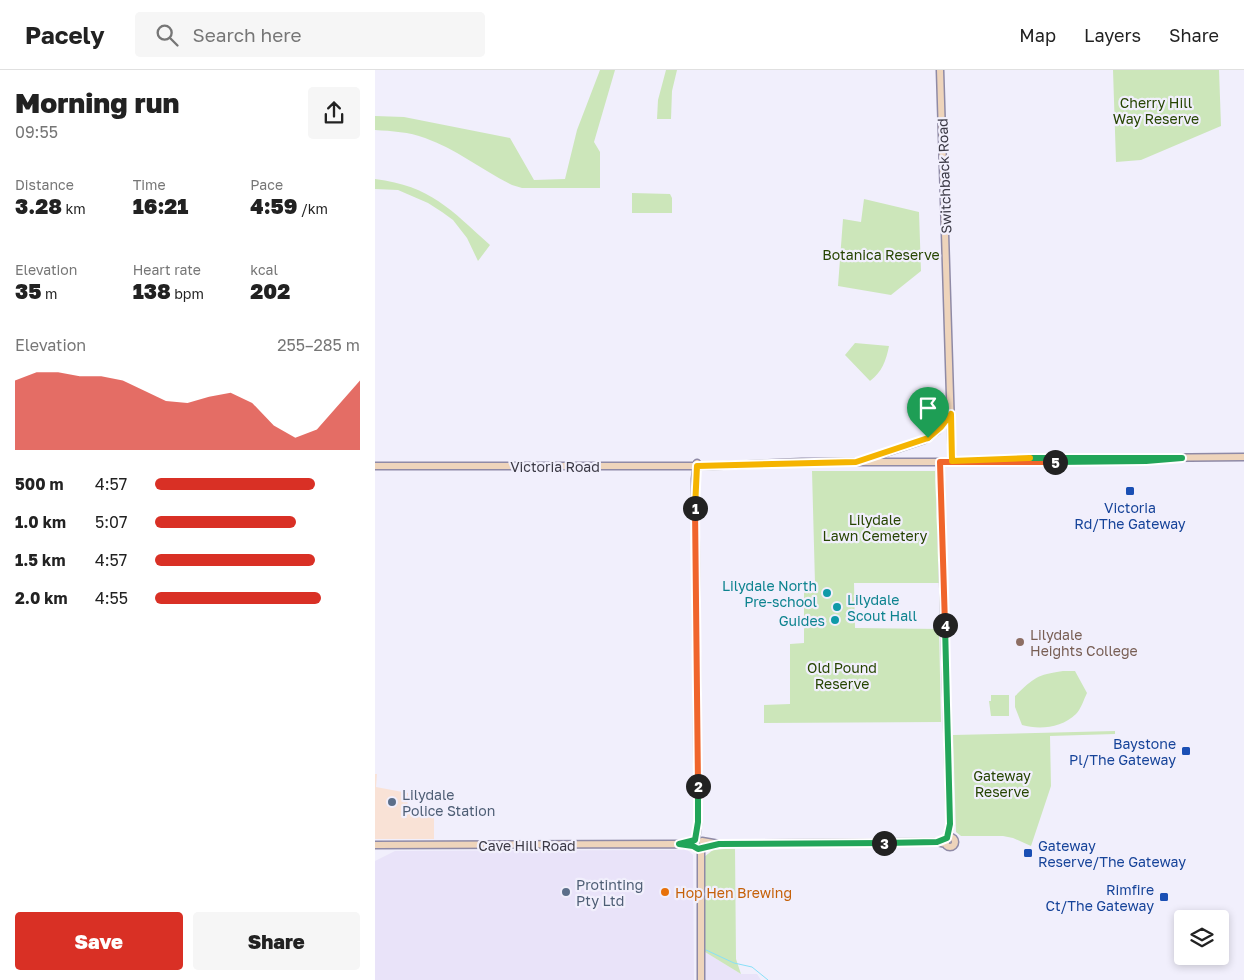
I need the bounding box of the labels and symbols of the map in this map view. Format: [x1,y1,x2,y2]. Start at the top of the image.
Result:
park label: Cherry Hill Way Reserve [1113,94,1199,127]
street label: Switchback Road [933,118,955,234]
park label: Botanica Reserve [822,246,940,263]
pin [907,387,949,438]
pin: 5 [1043,450,1067,474]
street label: Victoria Road [510,458,600,475]
marker: Victoria Rd/The Gateway [1124,485,1136,497]
pin: 1 [683,496,707,520]
place label: Victoria Rd/The Gateway [1074,499,1186,532]
park label: Lilydale Lawn Cemetery [823,511,928,544]
place label: Lilydale North Pre-school [722,577,817,610]
marker: Lilydale North Pre-school [821,587,833,599]
place label: Lilydale Scout Hall [847,591,917,624]
marker: Lilydale Scout Hall [831,601,843,613]
place label: Guides [779,612,825,629]
pin: 4 [933,612,957,638]
marker: Guides [829,614,841,626]
place label: Lilydale Heights College [1030,626,1138,659]
marker: Lilydale Heights College [1014,636,1026,648]
park label: Old Pound Reserve [807,659,877,692]
place label: Baystone Pl/The Gateway [1069,735,1176,768]
marker: Baystone Pl/The Gateway [1180,745,1192,757]
park label: Gateway Reserve [973,767,1031,800]
pin: 2 [685,774,711,798]
place label: Lilydale Police Station [402,786,495,819]
marker: Lilydale Police Station [386,796,398,808]
pin: 3 [871,830,897,856]
street label: Cave Hill Road [478,837,576,854]
place label: Gateway Reserve/The Gateway [1038,837,1186,870]
marker: Gateway Reserve/The Gateway [1022,847,1034,859]
place label: Protinting Pty Ltd [576,876,643,909]
place label: Rimfire Ct/The Gateway [1046,881,1154,914]
place label: Hop Hen Brewing [675,884,792,901]
marker: Protinting Pty Ltd [560,886,572,898]
marker: Hop Hen Brewing [659,886,671,898]
marker: Rimfire Ct/The Gateway [1158,891,1170,903]

